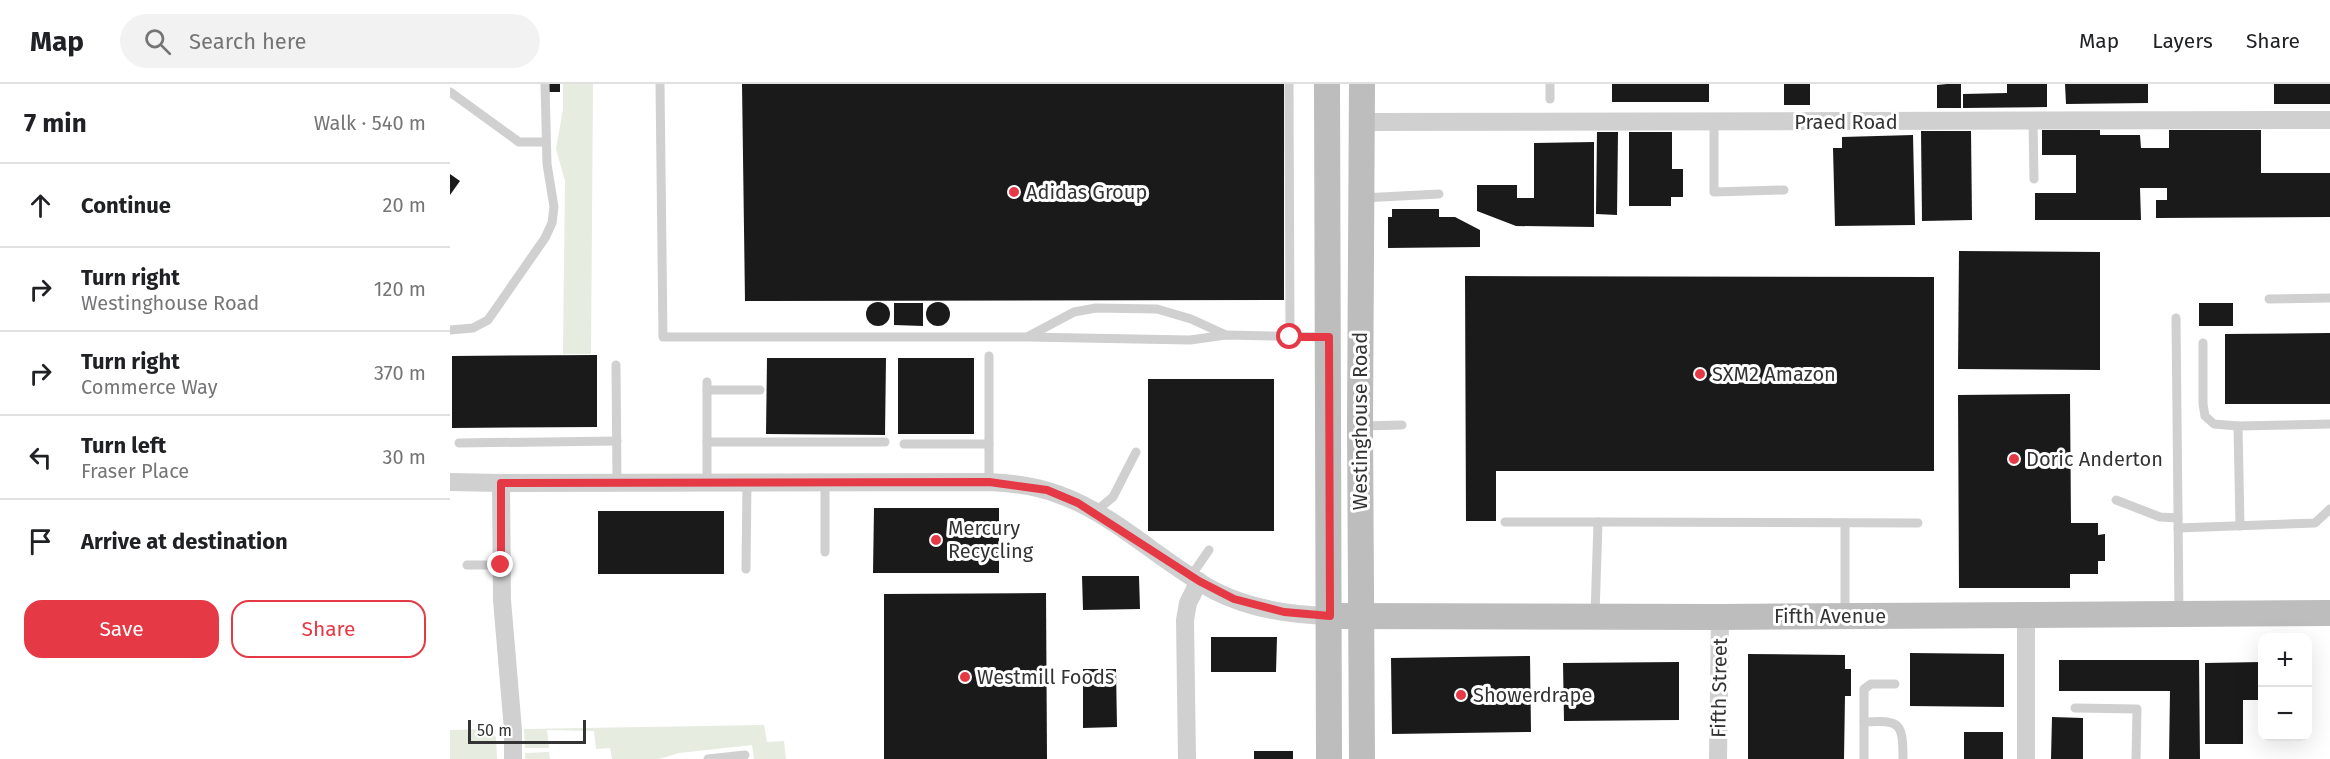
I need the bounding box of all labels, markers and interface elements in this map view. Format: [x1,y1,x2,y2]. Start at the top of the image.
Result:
search box [120,14,540,68]
text: Map [30,25,84,58]
icon: search [141,25,174,58]
text: Search here [189,28,307,55]
text: Map [2079,28,2119,54]
text: Layers [2152,28,2213,54]
text: Share [2246,28,2300,54]
text: 7 min [24,108,87,139]
street label: Praed Road [1794,110,1898,134]
text: Walk · 540 m [314,111,426,135]
place label: Adidas Group [1026,180,1147,204]
marker: Adidas Group [1007,185,1021,199]
icon: ahead [24,189,57,222]
text: Continue [81,192,171,219]
text: 20 m [383,193,426,217]
text: Turn right [81,264,180,291]
icon: right [24,273,57,306]
text: 120 m [374,277,426,301]
text: Westinghouse Road [81,291,259,315]
route start [1276,323,1302,349]
street label: Westinghouse Road [1348,332,1372,510]
text: Turn right [81,348,180,375]
icon: right [24,357,57,390]
text: 370 m [374,361,426,385]
place label: SXM2 Amazon [1712,362,1836,386]
marker: SXM2 Amazon [1693,367,1707,381]
text: Commerce Way [81,375,217,399]
text: Turn left [81,432,166,459]
icon: left [24,441,57,474]
text: 30 m [382,445,426,469]
place label: Doric Anderton [2026,447,2163,471]
marker: Doric Anderton [2007,452,2021,466]
text: Fraser Place [81,459,189,483]
place label: Mercury Recycling [948,516,1034,563]
icon: arrive [24,525,57,558]
text: Arrive at destination [81,528,288,555]
marker: Mercury Recycling [929,533,943,547]
route end [487,551,513,577]
button: Save [24,600,219,658]
button: Share [231,600,426,658]
street label: Fifth Avenue [1774,604,1886,628]
map controls [2258,633,2312,741]
button: + [2258,633,2312,687]
street label: Fifth Street [1706,637,1732,738]
place label: Westmill Foods [977,665,1114,689]
marker: Westmill Foods [958,670,972,684]
place label: Showerdrape [1473,683,1592,707]
button: − [2258,687,2312,741]
marker: Showerdrape [1454,688,1468,702]
scale bar [468,717,586,744]
text: 50 m [477,721,512,740]

